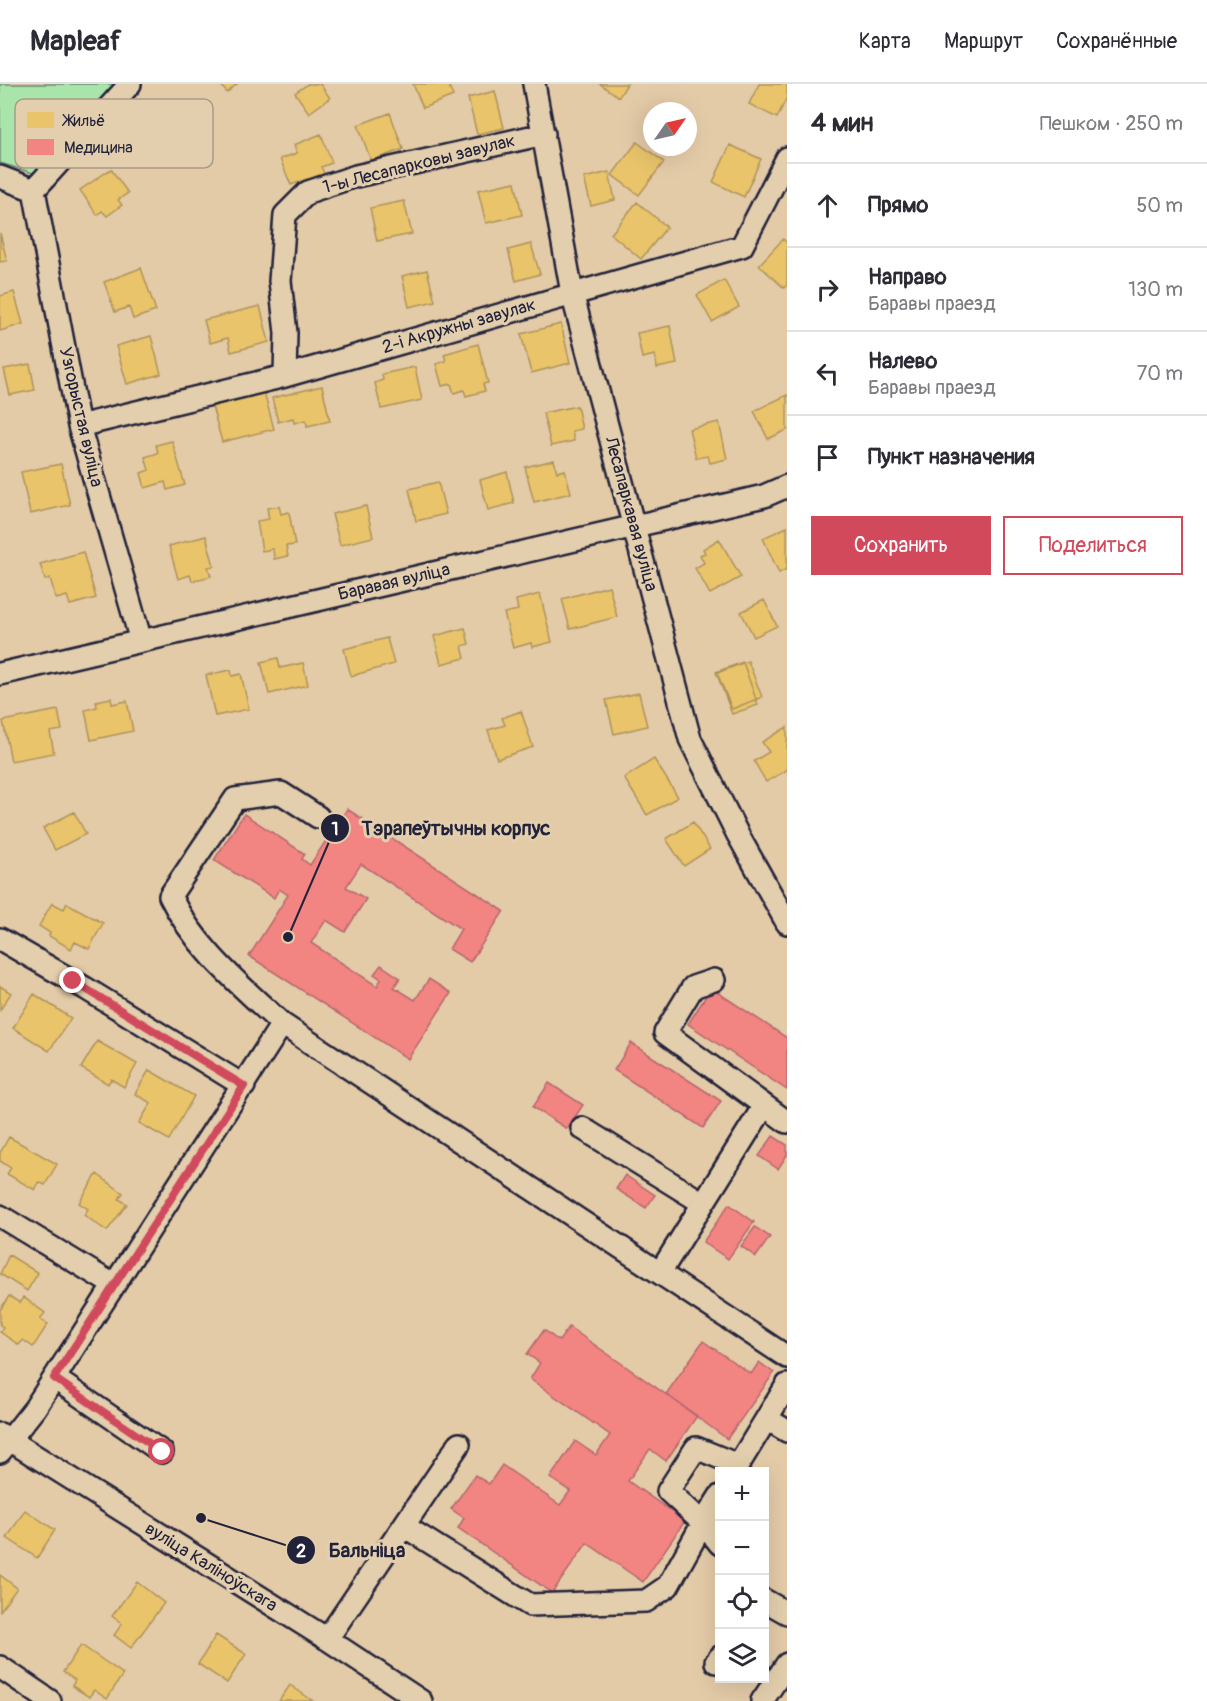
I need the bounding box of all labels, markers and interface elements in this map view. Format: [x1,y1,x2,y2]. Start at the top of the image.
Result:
text: Mapleaf [30,24,121,59]
text: Карта [859,28,911,55]
text: Маршрут [944,28,1023,55]
text: Сохранённые [1056,28,1177,55]
legend [15,99,213,168]
north arrow [643,102,697,156]
text: 4 мин [811,107,873,139]
text: Жильё [61,111,105,131]
text: Пешком · 250 m [1040,111,1183,136]
street label: 1-ы Лесапарковы завулак [320,129,518,199]
text: Медицина [64,138,133,158]
icon: ahead [811,189,844,222]
text: Прямо [868,191,928,219]
text: 50 m [1136,193,1183,218]
text: Направо [868,263,947,291]
icon: right [811,273,844,306]
text: 130 m [1128,277,1183,302]
text: Баравы праезд [868,291,996,316]
street label: 2-і Акружны завулак [380,293,538,359]
street label: Узгорыстая вуліца [54,345,108,489]
text: Налево [868,347,937,375]
icon: left [811,357,844,390]
text: 70 m [1137,361,1183,386]
text: Баравы праезд [868,375,996,400]
street label: Лесапаркавая вуліца [599,433,663,594]
icon: arrive [811,441,844,474]
text: Пункт назначения [868,443,1035,471]
button: Сохранить [811,516,991,575]
button: Поделиться [1003,516,1183,575]
street label: Баравая вуліца [336,558,452,606]
callout: Тэрапеўтычны корпус [320,809,563,847]
text: Тэрапеўтычны корпус [361,816,550,841]
text: 1 [331,818,339,841]
route end [59,967,85,993]
route start [148,1438,174,1464]
map controls [715,1467,769,1683]
button: + [715,1467,769,1521]
street label: вуліца Каліноўскага [141,1517,281,1617]
button: − [715,1521,769,1575]
callout: Бальніца [286,1531,417,1569]
text: Бальніца [329,1538,405,1563]
text: 2 [296,1540,306,1563]
button: locate [715,1575,769,1629]
button: layers [715,1629,769,1683]

